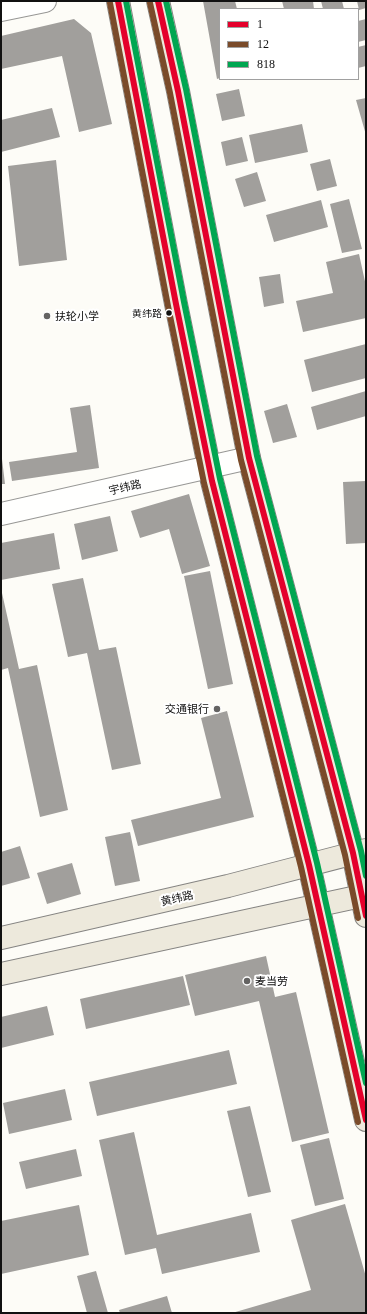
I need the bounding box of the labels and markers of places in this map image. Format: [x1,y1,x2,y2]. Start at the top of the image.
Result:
place label: 黄纬路 [132,307,162,319]
marker: 黄纬路 [164,308,174,318]
place label: 扶轮小学 [55,309,99,323]
marker: 扶轮小学 [42,311,52,321]
place label: 交通银行 [165,702,209,716]
marker: 交通银行 [212,704,222,714]
place label: 麦当劳 [255,974,288,988]
marker: 麦当劳 [242,976,252,986]

